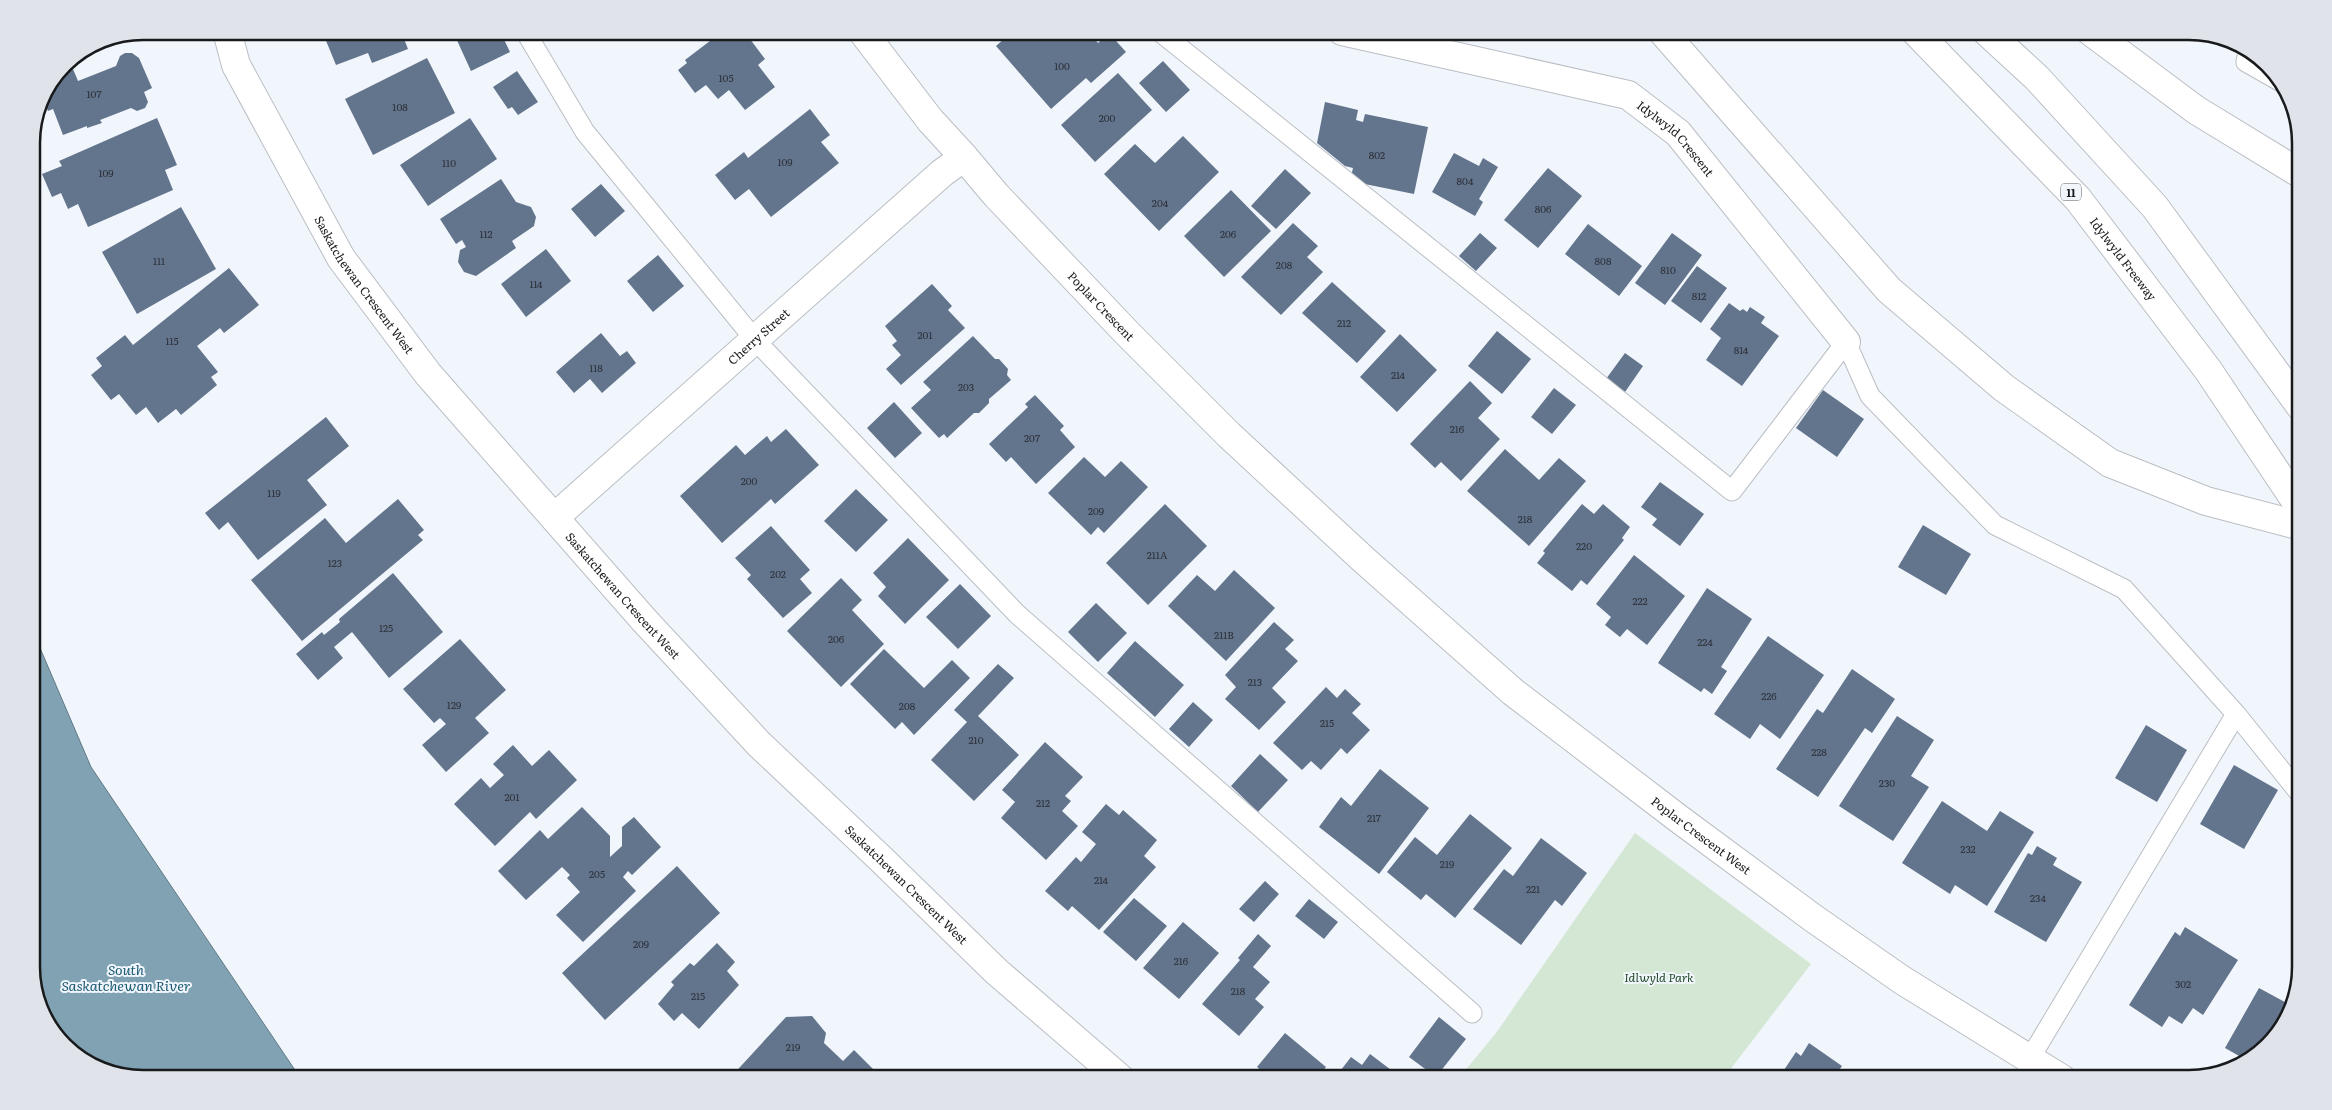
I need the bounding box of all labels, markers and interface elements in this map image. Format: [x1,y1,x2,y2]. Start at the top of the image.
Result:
house number: 100 [1054,58,1070,73]
house number: 105 [719,70,733,85]
house number: 107 [87,86,101,101]
street label: Idylwyld Crescent [1633,96,1719,180]
house number: 108 [392,99,408,114]
house number: 200 [1099,110,1116,125]
house number: 802 [1369,147,1385,162]
house number: 109 [777,154,793,169]
house number: 110 [442,155,456,170]
house number: 109 [98,165,114,180]
house number: 804 [1457,173,1474,188]
road number: 11 [2061,183,2081,200]
house number: 204 [1152,195,1169,210]
house number: 806 [1535,201,1552,216]
street label: Saskatchewan Crescent West [311,212,419,357]
street label: Idylwyld Freeway [2086,213,2161,304]
house number: 112 [479,226,493,241]
house number: 206 [1220,226,1237,241]
house number: 111 [153,253,165,268]
house number: 808 [1595,253,1612,268]
house number: 208 [1276,257,1293,272]
house number: 810 [1660,262,1676,277]
street label: Poplar Crescent [1064,267,1139,345]
house number: 114 [529,276,543,291]
house number: 812 [1692,288,1706,303]
street label: Cherry Street [723,304,793,369]
house number: 212 [1337,315,1351,330]
house number: 201 [918,327,932,342]
house number: 115 [165,333,179,348]
house number: 814 [1734,342,1749,357]
house number: 118 [589,360,603,375]
house number: 214 [1391,367,1406,382]
house number: 203 [958,379,974,394]
house number: 216 [1450,421,1465,436]
house number: 207 [1024,430,1040,445]
house number: 200 [741,473,758,488]
house number: 119 [267,485,281,500]
house number: 209 [1088,503,1104,518]
house number: 218 [1518,511,1533,526]
street label: Saskatchewan Crescent West [562,528,685,663]
house number: 220 [1576,538,1592,553]
house number: 211A [1147,547,1168,562]
house number: 123 [328,555,342,570]
house number: 202 [770,566,786,581]
house number: 222 [1632,593,1648,608]
house number: 125 [379,620,393,635]
house number: 211B [1214,627,1234,642]
house number: 206 [828,631,845,646]
house number: 224 [1697,634,1713,649]
house number: 213 [1248,674,1262,689]
house number: 226 [1761,688,1777,703]
house number: 129 [447,697,461,712]
house number: 208 [899,698,916,713]
house number: 215 [1320,715,1334,730]
house number: 210 [969,732,984,747]
house number: 228 [1811,744,1827,759]
house number: 230 [1879,775,1895,790]
house number: 201 [505,789,519,804]
street label: Poplar Crescent West [1648,792,1755,878]
house number: 212 [1036,795,1050,810]
house number: 217 [1367,810,1381,825]
street label: Saskatchewan Crescent West [841,821,972,948]
house number: 232 [1960,841,1976,856]
house number: 219 [1440,856,1454,871]
house number: 205 [589,866,605,881]
house number: 214 [1094,872,1109,887]
house number: 221 [1526,881,1540,896]
house number: 234 [2030,890,2046,905]
house number: 209 [633,936,649,951]
house number: 216 [1174,953,1189,968]
water label: South Saskatchewan River [61,959,191,995]
park label: Idlwyld Park [1624,968,1694,986]
house number: 302 [2175,976,2191,991]
house number: 218 [1231,983,1246,998]
house number: 215 [691,988,705,1003]
house number: 219 [786,1039,800,1054]

